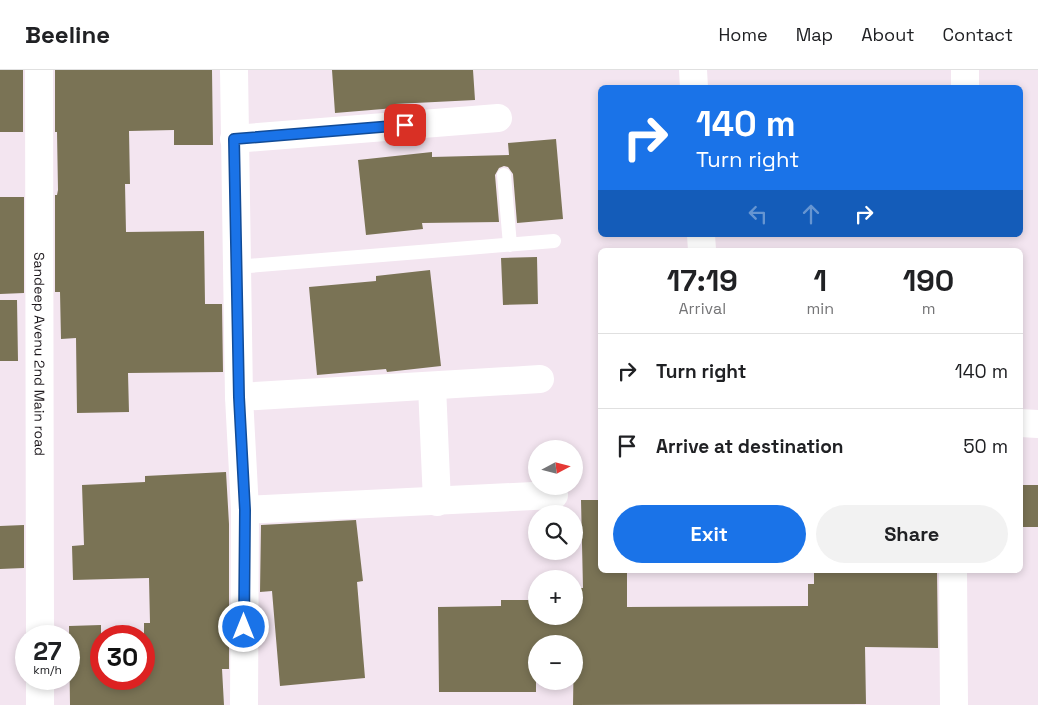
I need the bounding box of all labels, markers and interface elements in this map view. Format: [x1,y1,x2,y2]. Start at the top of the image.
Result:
text: Beeline [25,19,110,50]
text: Home [719,23,768,46]
text: Map [796,23,833,46]
text: About [861,23,915,46]
text: Contact [943,23,1013,46]
text: 140 m [696,102,796,146]
pin [384,104,426,146]
icon: right [613,105,678,170]
icon: arrive [391,111,419,139]
text: Turn right [696,145,799,173]
icon: left [744,200,772,228]
icon: ahead [797,200,825,228]
icon: right [850,200,878,228]
street label: Sandeep Avenu 2nd Main road [30,252,49,456]
text: 17:19 [667,261,738,300]
text: 1 [814,261,827,300]
text: 190 [903,261,954,300]
text: Arrival [679,298,726,319]
text: min [807,298,834,319]
text: m [922,298,935,319]
icon: right [613,357,641,385]
text: Turn right [656,359,746,384]
text: 140 m [955,359,1008,384]
icon: arrive [613,432,641,460]
text: Arrive at destination [656,434,844,459]
text: 50 m [963,434,1008,459]
north arrow [528,440,582,495]
map controls [528,440,583,690]
button: search [528,505,583,560]
button: Exit [613,505,806,563]
button: Share [816,505,1008,563]
button: + [528,570,583,625]
position arrow [217,600,269,652]
speed limit sign: 30 [90,625,155,690]
text: 27 [33,635,62,667]
button: − [528,635,583,690]
text: km/h [33,662,62,678]

